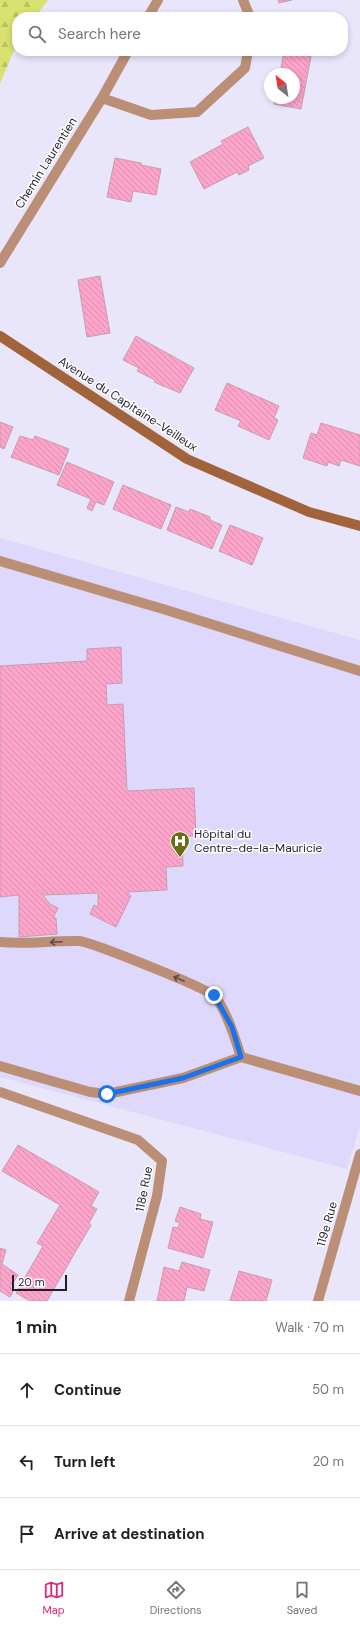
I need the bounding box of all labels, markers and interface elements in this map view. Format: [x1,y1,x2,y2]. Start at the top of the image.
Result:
search box [12,12,348,56]
icon: search [26,23,48,45]
text: Search here [58,24,141,44]
north arrow [264,68,300,104]
street label: Chemin Laurentien [11,114,81,212]
street label: Avenue du Capitaine-Veilleux [55,353,201,455]
place label: Hôpital du Centre-de-la-Mauricie [194,826,323,856]
hospital icon: Hôpital du Centre-de-la-Mauricie [169,830,191,858]
one-way arrow [50,939,63,946]
one-way arrow [173,975,185,982]
route end [205,986,223,1004]
route start [98,1085,116,1103]
street label: 118e Rue [132,1165,156,1213]
street label: 119e Rue [313,1200,341,1248]
scale bar [12,1273,67,1292]
text: 20 m [18,1275,44,1289]
text: 1 min [16,1316,57,1338]
text: Walk · 70 m [275,1319,344,1336]
icon: ahead [16,1379,38,1401]
text: Continue [54,1380,122,1400]
text: 50 m [312,1381,344,1398]
icon: left [16,1451,38,1473]
text: Turn left [54,1452,115,1472]
text: 20 m [313,1453,344,1470]
icon: arrive [16,1523,38,1545]
text: Arrive at destination [54,1524,205,1544]
tab: Map [43,1579,65,1617]
tab: Directions [150,1579,202,1617]
tab: Saved [287,1579,317,1617]

